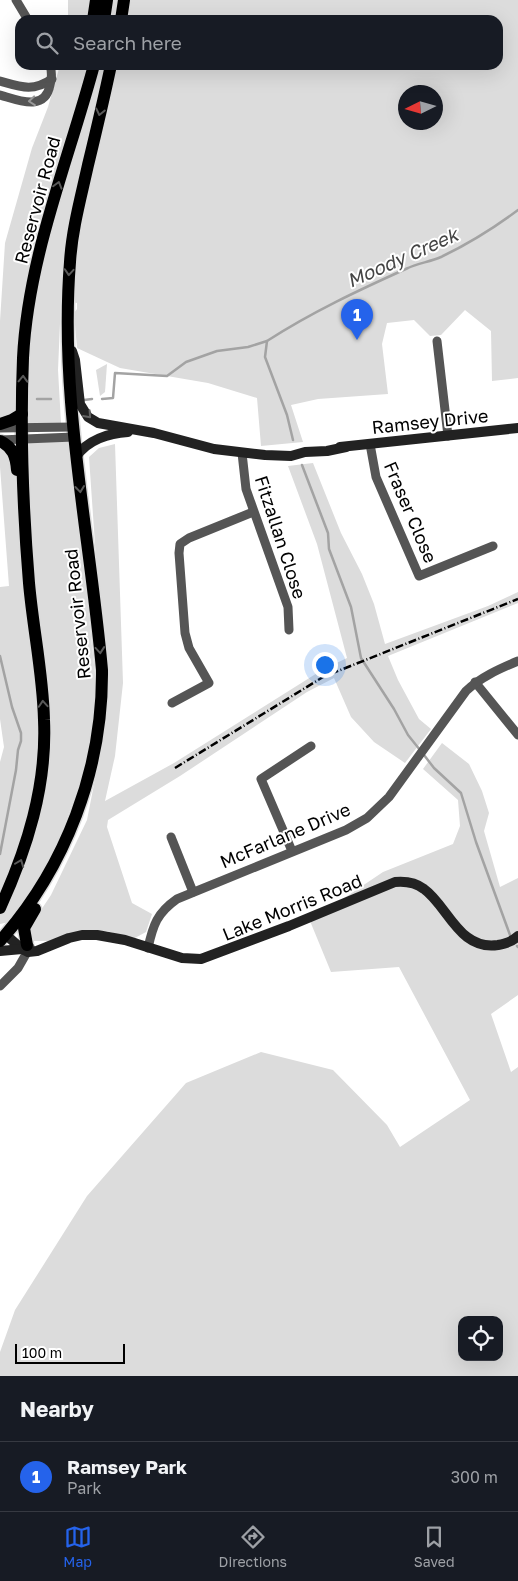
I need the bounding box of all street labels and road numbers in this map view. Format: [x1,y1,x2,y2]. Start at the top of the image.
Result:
street label: Reservoir Road [9,134,65,266]
street label: Ramsey Drive [371,404,489,438]
street label: Fraser Close [380,458,442,566]
street label: Fitzallan Close [251,473,311,601]
street label: Reservoir Road [59,548,95,680]
street label: McFarlane Drive [217,798,353,872]
street label: Lake Morris Road [219,869,365,945]

